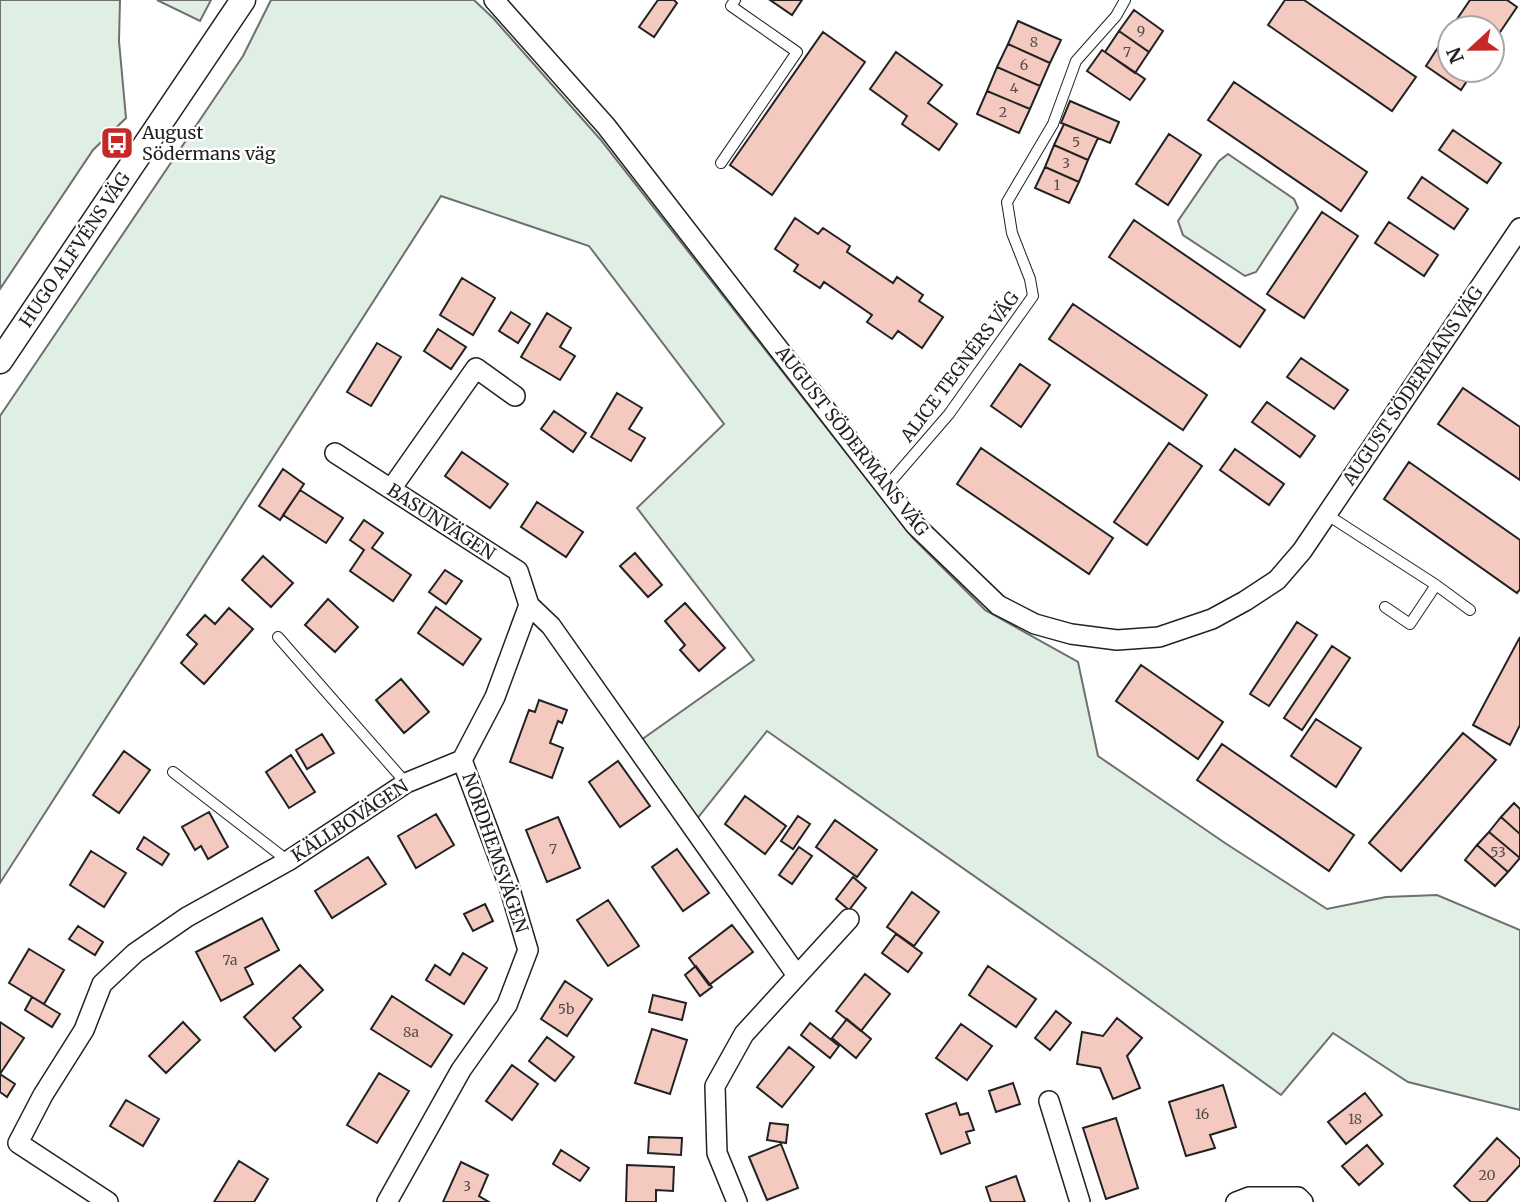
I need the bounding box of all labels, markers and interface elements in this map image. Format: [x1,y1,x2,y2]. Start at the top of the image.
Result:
north arrow [1436,14,1506,84]
house number: 9 [1137,22,1145,40]
house number: 8 [1030,33,1038,51]
house number: 7 [1123,43,1131,61]
text: N [1441,44,1469,67]
house number: 6 [1020,56,1028,74]
house number: 4 [1010,79,1019,97]
house number: 2 [999,103,1007,121]
place label: August Södermans väg [141,121,276,165]
bus stop icon: August Södermans väg [98,124,136,162]
house number: 5 [1072,133,1080,151]
house number: 3 [1062,154,1070,172]
street label: HUGO ALFVÉNS VÄG [14,168,135,332]
house number: 1 [1054,176,1060,194]
street label: AUGUST SÖDERMANS VÄG [1337,282,1488,490]
street label: ALICE TEGNÉRS VÄG [895,287,1024,447]
street label: AUGUST SÖDERMANS VÄG [770,340,934,540]
street label: BASUNVÄGEN [383,478,500,565]
street label: NORDHEMSVÄGEN [457,770,534,936]
street label: KÄLLBOVÄGEN [287,774,413,867]
house number: 7 [549,840,557,858]
house number: 53 [1490,843,1506,861]
house number: 7a [223,951,238,969]
house number: 5b [558,1000,574,1018]
house number: 8a [403,1023,420,1041]
house number: 16 [1195,1105,1209,1123]
house number: 18 [1348,1110,1362,1128]
house number: 20 [1478,1166,1496,1184]
house number: 3 [463,1177,471,1195]

